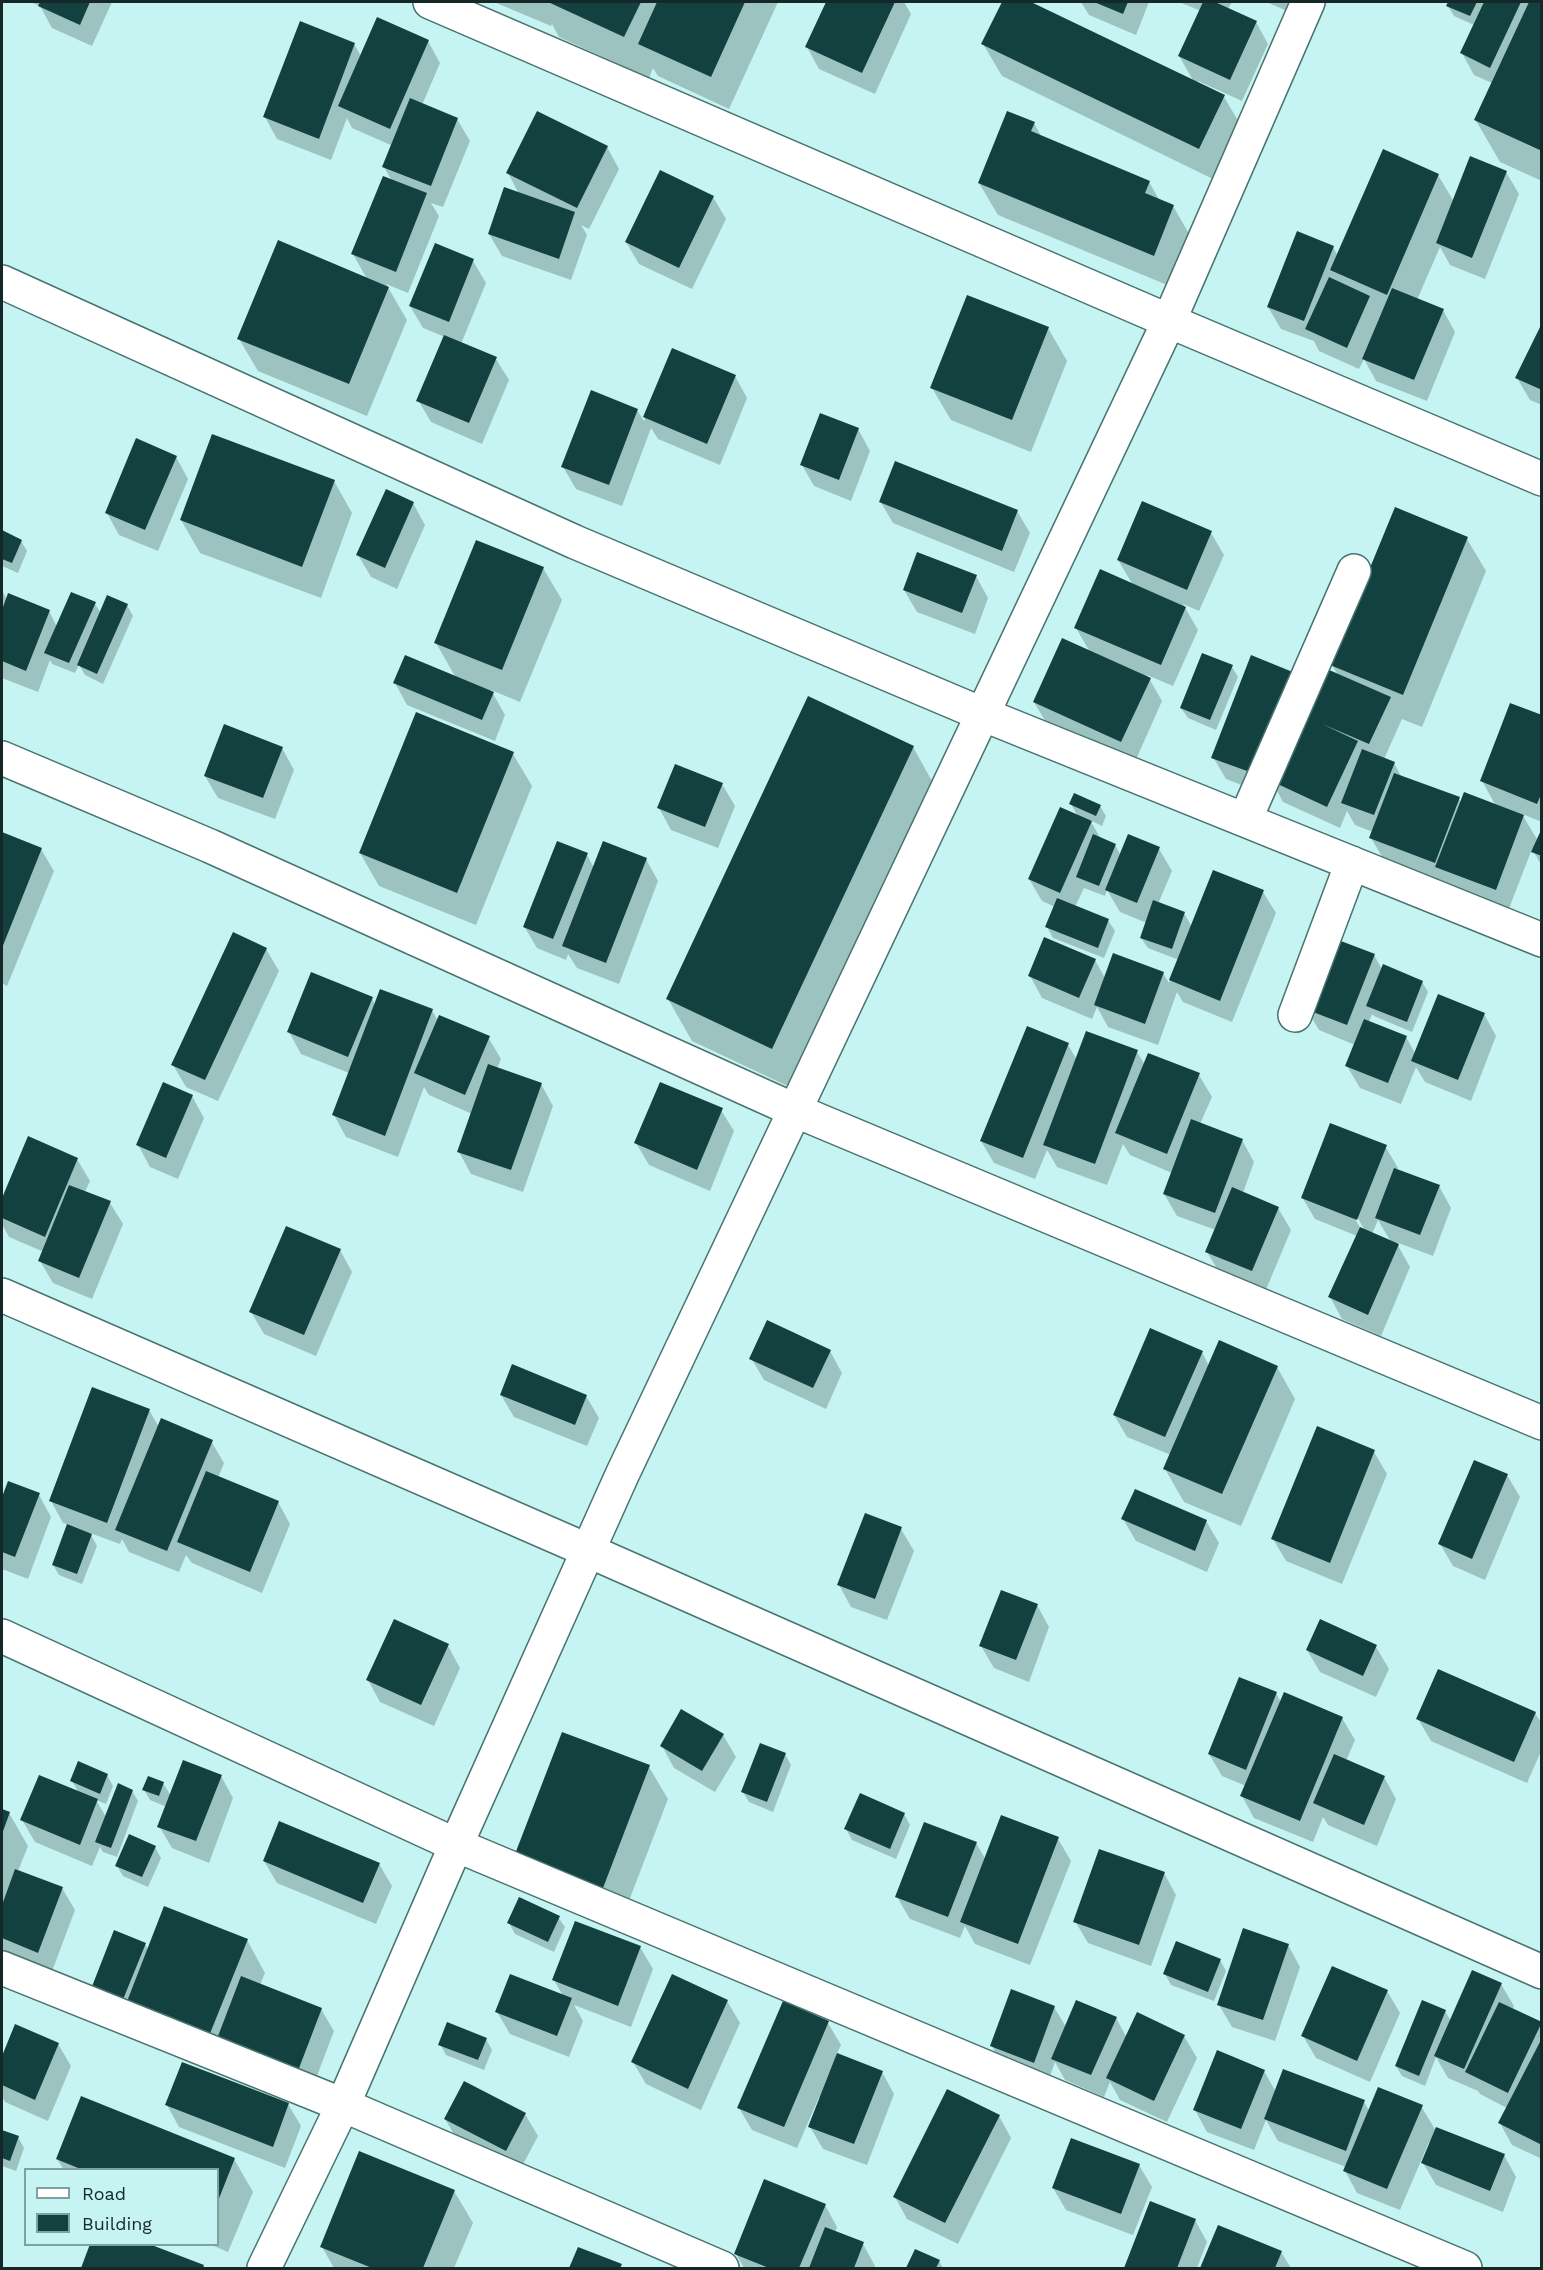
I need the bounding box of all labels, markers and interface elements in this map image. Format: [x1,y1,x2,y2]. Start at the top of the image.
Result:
legend [24,2168,219,2246]
text: Road [82,2183,126,2204]
text: Building [82,2213,152,2234]

